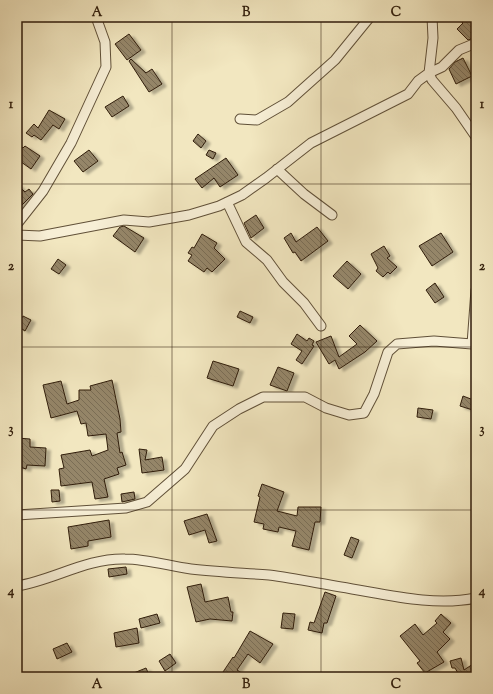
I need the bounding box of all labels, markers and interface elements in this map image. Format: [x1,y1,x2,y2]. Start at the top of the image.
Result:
text: A [92,4,103,22]
text: B [242,4,251,22]
text: C [391,4,401,22]
text: 1 [9,96,14,114]
text: 1 [480,96,485,114]
text: 2 [8,258,15,276]
text: 2 [479,258,486,276]
text: 3 [8,421,14,439]
text: 3 [479,421,485,439]
text: 4 [7,583,15,601]
text: 4 [478,583,486,601]
text: A [92,676,103,694]
text: B [242,676,251,694]
text: C [391,676,401,694]

